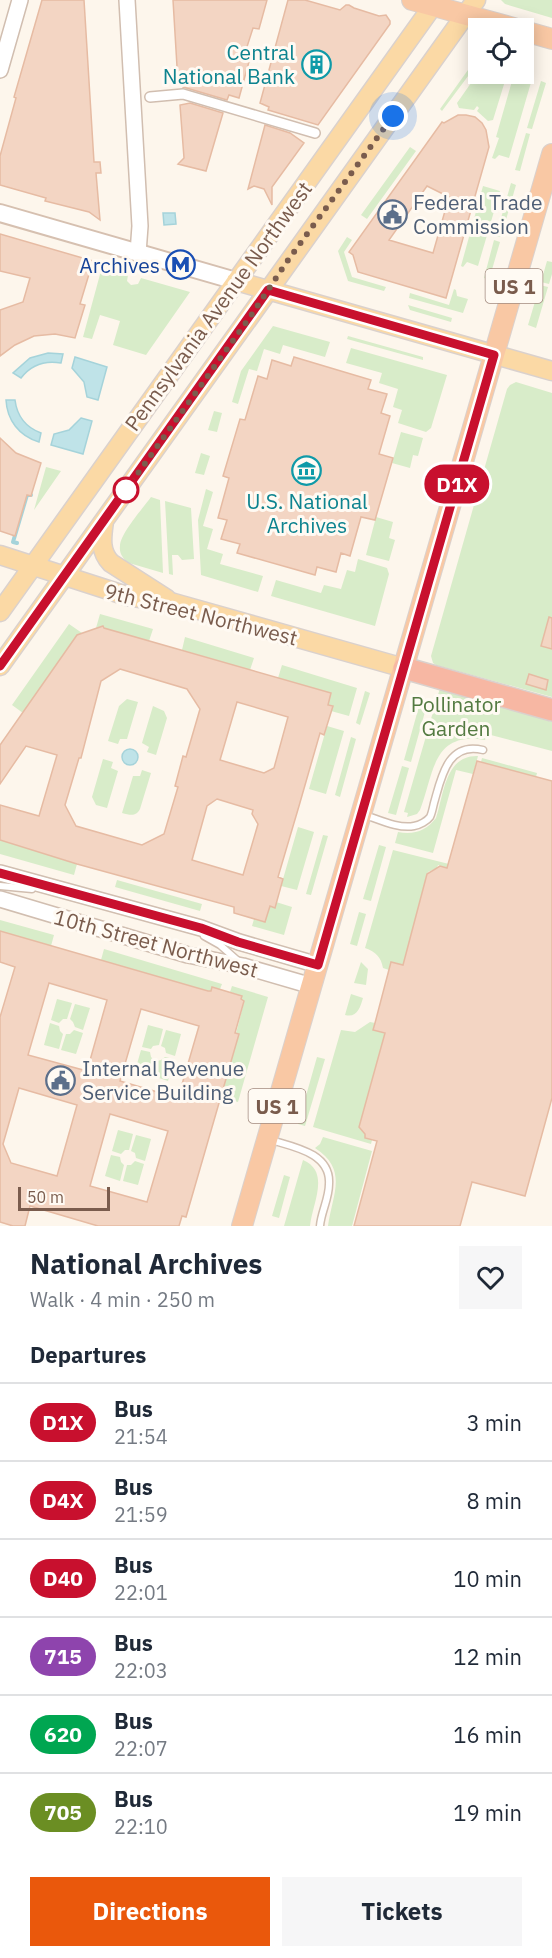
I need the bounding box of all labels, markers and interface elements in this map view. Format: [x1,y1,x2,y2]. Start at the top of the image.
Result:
map controls [468,18,534,84]
button: locate [468,18,534,84]
place label: Central National Bank [163,38,295,90]
building icon: Central National Bank [300,48,332,80]
your location [378,101,408,131]
street label: Pennsylvania Avenue Northwest [118,176,318,436]
place label: Federal Trade Commission [413,188,543,240]
public building icon: Federal Trade Commission [376,198,408,230]
metro station icon: Archives [165,249,197,281]
place label: Archives [79,251,160,279]
road number: US 1 [486,269,542,303]
museum icon: U.S. National Archives [291,454,323,486]
line badge: D1X [422,464,492,504]
text: D1X [436,470,478,498]
unlabelled marker [113,477,139,503]
place label: U.S. National Archives [246,487,368,539]
street label: 9th Street Northwest [102,576,300,652]
park label: Pollinator Garden [411,690,502,742]
street label: 10th Street Northwest [51,902,261,984]
place label: Internal Revenue Service Building [82,1054,244,1106]
public building icon: Internal Revenue Service Building [45,1064,77,1096]
road number: US 1 [248,1089,306,1123]
scale bar [18,1184,110,1212]
text: 50 m [27,1187,64,1207]
text: National Archives [30,1245,263,1282]
button: heart [459,1246,522,1309]
text: Walk · 4 min · 250 m [30,1286,215,1313]
text: Departures [30,1340,146,1369]
text: Bus [114,1394,153,1423]
text: D1X [42,1408,84,1436]
text: 3 min [466,1408,522,1437]
text: 21:54 [114,1423,168,1450]
text: Bus [114,1472,153,1501]
text: D4X [42,1486,84,1514]
text: 8 min [466,1486,522,1515]
text: 21:59 [114,1501,168,1528]
text: Bus [114,1550,153,1579]
text: D40 [43,1564,83,1592]
text: 10 min [453,1564,522,1593]
text: 22:01 [114,1579,168,1606]
text: Bus [114,1628,153,1657]
text: 715 [44,1642,82,1670]
text: 12 min [453,1642,522,1671]
text: 22:03 [114,1657,168,1684]
text: Bus [114,1706,153,1735]
text: 620 [44,1720,82,1748]
text: 16 min [453,1720,522,1749]
text: 22:07 [114,1735,168,1762]
text: Bus [114,1784,153,1813]
text: 705 [44,1798,82,1826]
text: 19 min [453,1798,522,1827]
text: 22:10 [114,1813,168,1840]
button: Directions [30,1877,270,1946]
button: Tickets [282,1877,522,1946]

